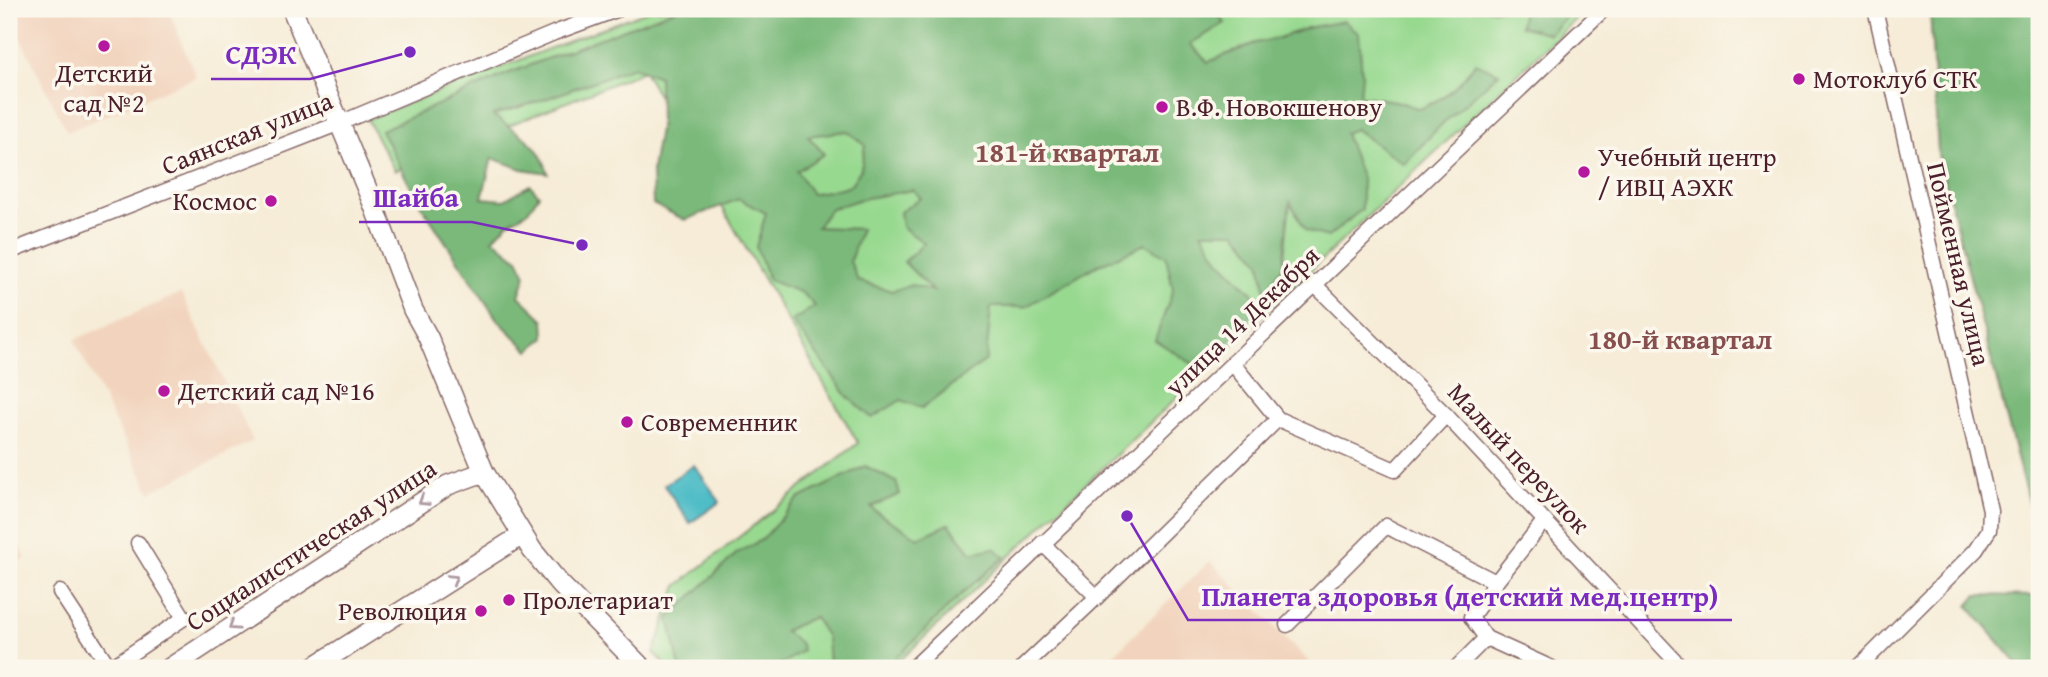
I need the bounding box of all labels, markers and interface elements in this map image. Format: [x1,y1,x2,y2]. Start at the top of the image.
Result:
callout: СДЭК [211,30,310,79]
text: СДЭК [225,33,297,74]
marker: Детский сад №2 [96,38,112,54]
place label: Детский сад №2 [54,53,153,122]
place label: Мотоклуб СТК [1813,59,1977,98]
marker: Мотоклуб СТК [1791,71,1807,87]
street label: Саянская улица [155,80,339,185]
place label: В.Ф. Новокшенову [1176,87,1382,126]
marker: В.Ф. Новокшенову [1154,99,1170,115]
district label: 181-й квартал [975,131,1159,172]
place label: Учебный центр / ИВЦ АЭХК [1598,137,1776,206]
street label: Пойменная улица [1917,158,2002,370]
marker: Учебный центр / ИВЦ АЭХК [1576,164,1592,180]
callout: Шайба [359,173,472,222]
text: Шайба [373,176,460,217]
place label: Космос [173,181,257,220]
marker: Космос [263,193,279,209]
street label: улица 14 Декабря [1155,236,1328,406]
district label: 180-й квартал [1588,318,1772,359]
place label: Детский сад №16 [177,371,375,410]
street label: Малый переулок [1439,373,1600,542]
marker: Детский сад №16 [156,383,172,399]
place label: Современник [641,402,798,441]
marker: Современник [619,414,635,430]
street label: Социалистическая улица [178,448,444,640]
one-way arrow [418,493,431,506]
callout: Планета здоровья (детский мед.центр) [1188,571,1732,620]
one-way arrow [445,575,458,588]
text: Планета здоровья (детский мед.центр) [1202,575,1718,616]
place label: Пролетариат [523,580,673,619]
place label: Революция [338,591,467,630]
marker: Пролетариат [501,592,517,608]
marker: Революция [473,603,489,619]
one-way arrow [228,618,241,631]

